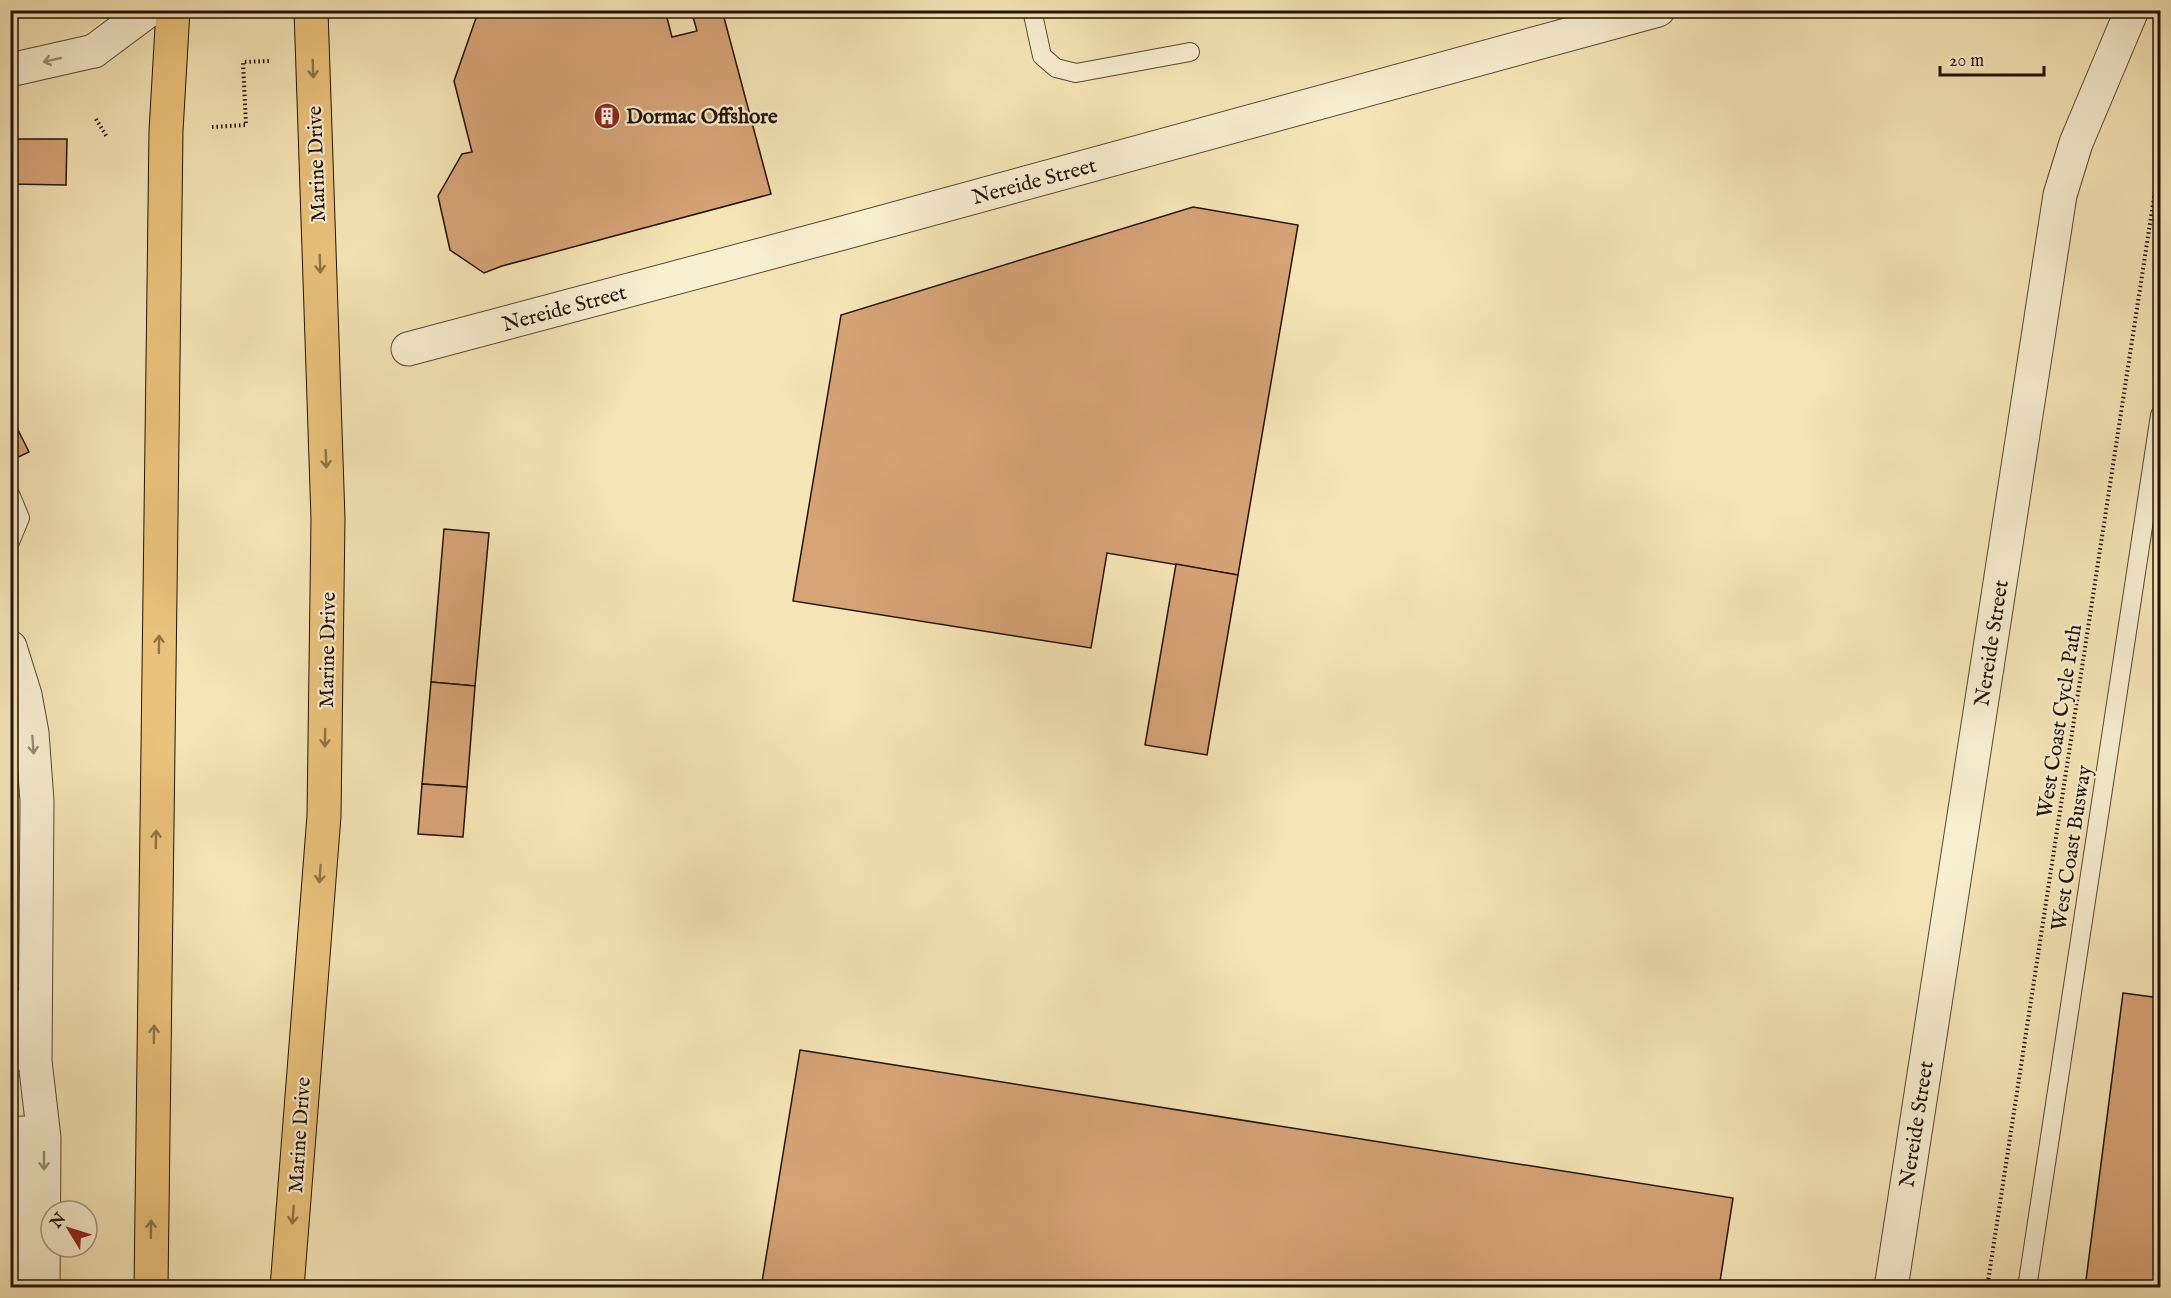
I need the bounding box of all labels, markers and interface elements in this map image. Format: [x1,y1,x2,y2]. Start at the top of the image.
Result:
scale bar [1940,39,2044,77]
text: 20 m [1949,50,1984,73]
one-way arrow [43,55,63,66]
one-way arrow [307,58,319,78]
building icon: Dormac Offshore [592,101,622,131]
place label: Dormac Offshore [626,104,778,131]
street label: Marine Drive [302,105,333,223]
street label: Nereide Street [969,153,1100,212]
one-way arrow [314,253,325,273]
street label: Nereide Street [499,280,630,339]
one-way arrow [321,448,332,468]
street label: Nereide Street [1969,578,2016,708]
street label: Marine Drive [314,591,343,708]
street label: West Coast Cycle Path [2032,622,2089,820]
one-way arrow [153,635,165,655]
one-way arrow [319,727,331,747]
one-way arrow [28,734,39,754]
street label: West Coast Busway [2046,763,2099,933]
one-way arrow [151,830,162,850]
one-way arrow [314,864,325,884]
one-way arrow [148,1025,160,1045]
street label: Nereide Street [1894,1059,1941,1189]
street label: Marine Drive [283,1076,318,1194]
one-way arrow [38,1150,50,1170]
north arrow [39,1199,99,1259]
one-way arrow [287,1205,298,1225]
text: N [46,1209,71,1233]
one-way arrow [145,1220,157,1240]

